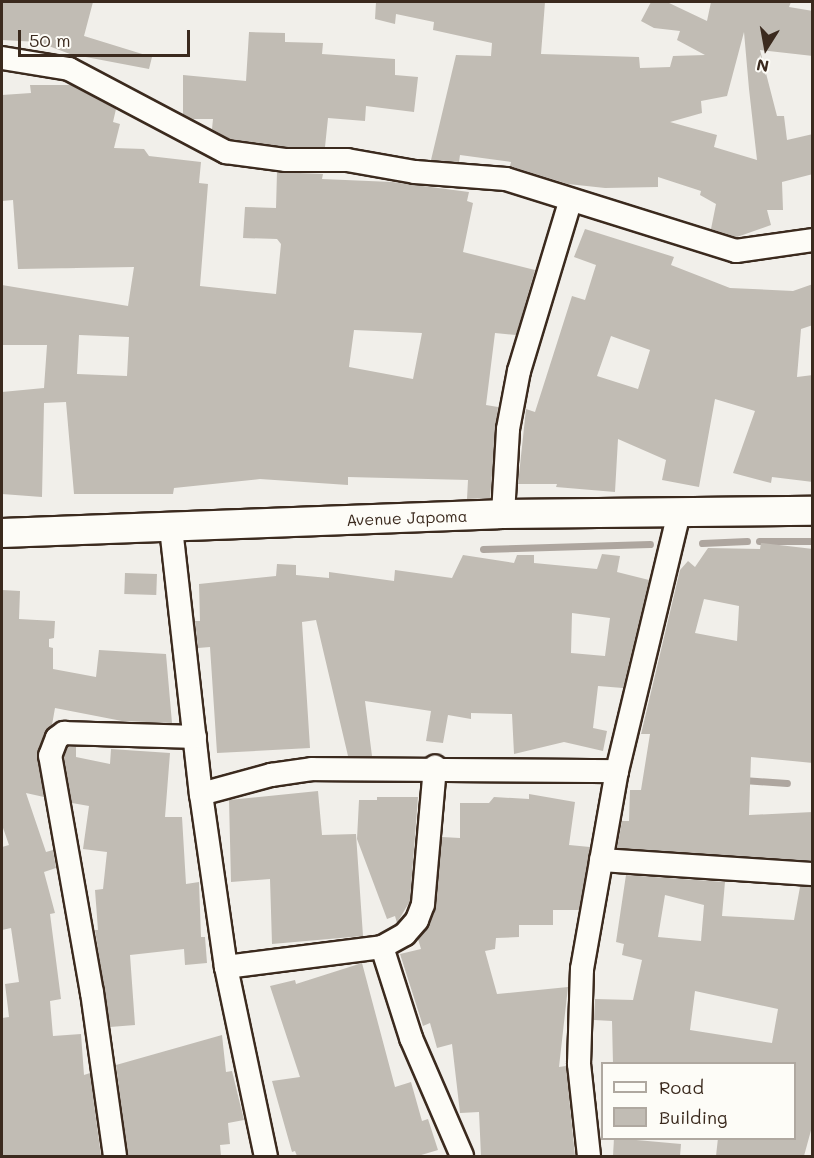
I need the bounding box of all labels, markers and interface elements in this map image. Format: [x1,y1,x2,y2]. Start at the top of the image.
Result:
scale bar [21,18,194,56]
north arrow [736,18,796,78]
text: 50 m [29,28,71,52]
text: N [755,55,770,78]
street label: Avenue Japoma [346,506,468,530]
legend [601,1062,796,1140]
text: Road [659,1075,704,1099]
text: Building [659,1105,727,1129]

